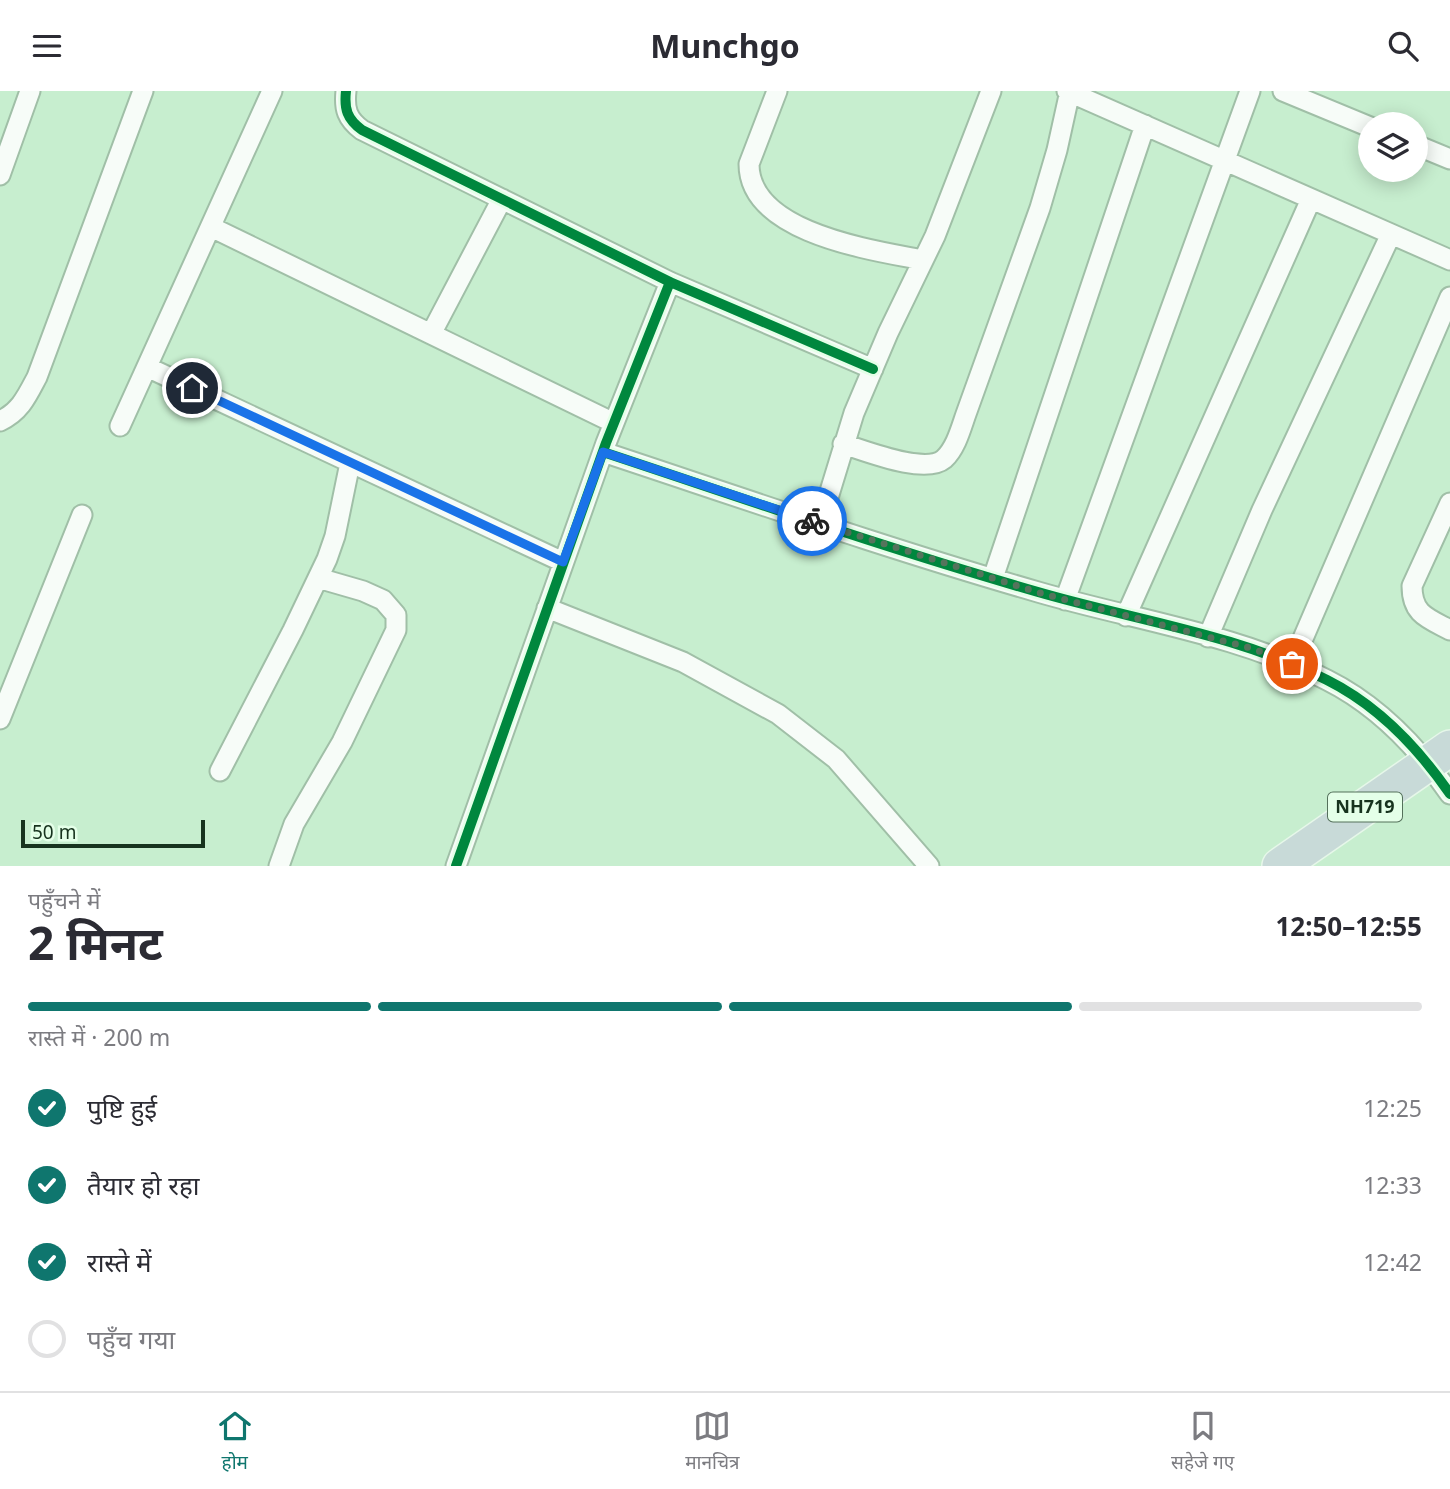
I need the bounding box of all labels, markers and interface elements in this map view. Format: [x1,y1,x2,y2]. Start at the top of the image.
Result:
text: Munchgo [650,24,800,67]
icon: menu [28,27,66,65]
icon: search [1384,27,1422,65]
map controls [1358,112,1428,182]
button: layers [1358,112,1428,182]
pin [162,358,222,418]
icon: home [173,369,211,407]
courier [777,486,847,556]
icon: bike [793,502,831,540]
pin [1262,634,1322,694]
icon: bag [1273,645,1311,683]
road number: NH719 [1328,793,1402,821]
scale bar [21,817,205,849]
text: 50 m [32,819,76,845]
text: पहुँचने में [28,884,100,916]
text: 12:50–12:55 [1275,908,1422,944]
text: 2 मिनट [28,911,163,973]
text: रास्ते में · 200 m [28,1021,170,1053]
icon: check [28,1089,66,1127]
text: पुष्टि हुई [87,1090,157,1126]
text: 12:25 [1363,1092,1422,1124]
icon: check [28,1166,66,1204]
text: तैयार हो रहा [87,1167,200,1203]
text: 12:33 [1363,1169,1422,1201]
icon: check [28,1243,66,1281]
text: रास्ते में [87,1244,152,1280]
text: 12:42 [1363,1246,1422,1278]
text: पहुँच गया [87,1321,175,1357]
tab: होम [216,1407,254,1475]
tab: मानचित्र [685,1407,740,1475]
tab: सहेजे गए [1171,1407,1234,1475]

